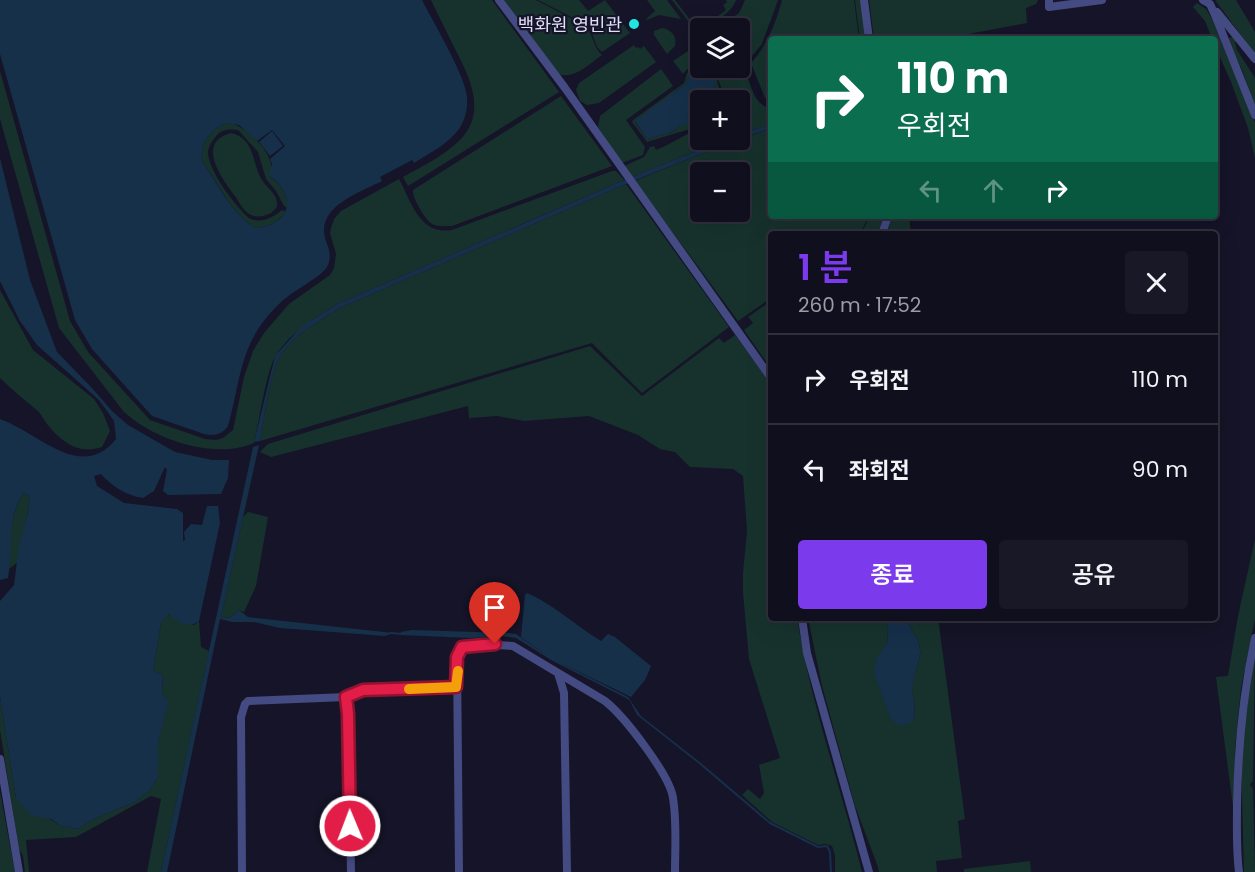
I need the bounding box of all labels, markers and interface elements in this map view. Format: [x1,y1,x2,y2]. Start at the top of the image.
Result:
place label: 백화원 영빈관 [518,12,622,37]
marker: 백화원 영빈관 [627,17,641,31]
map controls [690,18,750,222]
button: layers [690,18,750,78]
text: 110 m [897,49,1009,108]
icon: right [798,60,876,138]
button: + [690,90,750,150]
text: 우회전 [897,107,972,144]
button: − [690,162,750,222]
icon: left [914,174,947,207]
icon: ahead [977,174,1010,207]
icon: right [1040,174,1073,207]
text: 1 분 [798,242,853,293]
button: close [1125,251,1188,314]
text: 260 m · 17:52 [798,291,921,319]
icon: right [798,363,831,396]
text: 110 m [1132,364,1188,395]
text: 우회전 [849,365,910,396]
icon: left [798,453,831,486]
text: 90 m [1132,454,1188,485]
text: 좌회전 [849,455,910,486]
button: 종료 [798,540,987,609]
button: 공유 [999,540,1188,609]
pin [469,582,520,644]
icon: arrive [478,591,511,624]
position arrow [318,794,382,858]

